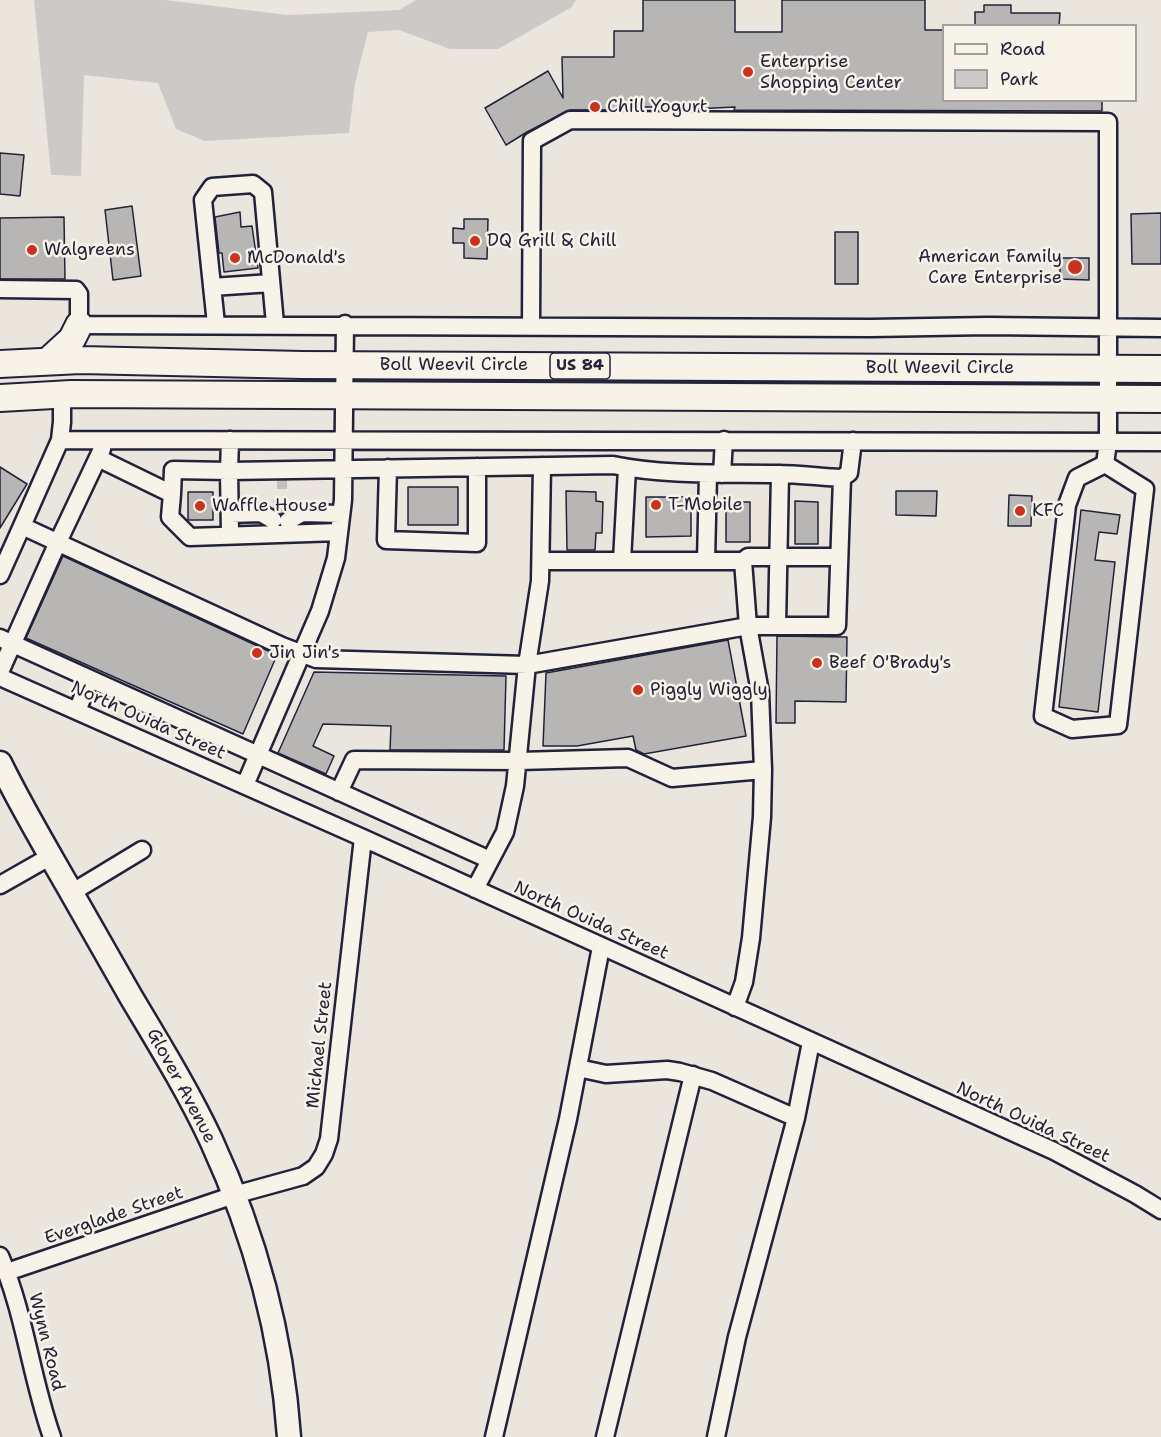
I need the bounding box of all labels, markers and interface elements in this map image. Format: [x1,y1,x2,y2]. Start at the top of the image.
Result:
legend [942,24,1137,102]
text: Road [1000,37,1045,61]
place label: Enterprise Shopping Center [760,51,902,94]
marker: Enterprise Shopping Center [741,65,755,79]
text: Park [1000,67,1039,91]
place label: Chill Yogurt [607,96,708,118]
marker: Chill Yogurt [588,100,602,114]
place label: DQ Grill & Chill [487,230,616,252]
marker: DQ Grill & Chill [468,234,482,248]
place label: Walgreens [44,239,135,261]
marker: Walgreens [25,243,39,257]
place label: American Family Care Enterprise [918,246,1062,288]
place label: McDonald's [247,247,346,269]
marker: McDonald's [228,251,242,265]
marker: American Family Care Enterprise [1066,258,1084,276]
road number: US 84 [550,353,610,379]
street label: Boll Weevil Circle [380,354,528,376]
street label: Boll Weevil Circle [866,357,1014,379]
place label: T-Mobile [668,494,743,516]
place label: Waffle House [212,495,328,517]
marker: T-Mobile [649,498,663,512]
marker: Waffle House [193,499,207,513]
place label: KFC [1032,500,1064,522]
marker: KFC [1013,504,1027,518]
place label: Jin Jin's [269,642,340,664]
marker: Jin Jin's [250,646,264,660]
place label: Beef O'Brady's [829,652,952,674]
marker: Beef O'Brady's [810,656,824,670]
street label: North Ouida Street [67,677,229,765]
place label: Piggly Wiggly [650,679,768,701]
marker: Piggly Wiggly [631,683,645,697]
street label: North Ouida Street [510,877,672,965]
street label: Michael Street [303,980,337,1110]
street label: Glover Avenue [142,1025,220,1147]
street label: North Ouida Street [953,1078,1113,1168]
street label: Everglade Street [42,1182,186,1250]
street label: Wynn Road [23,1291,69,1393]

